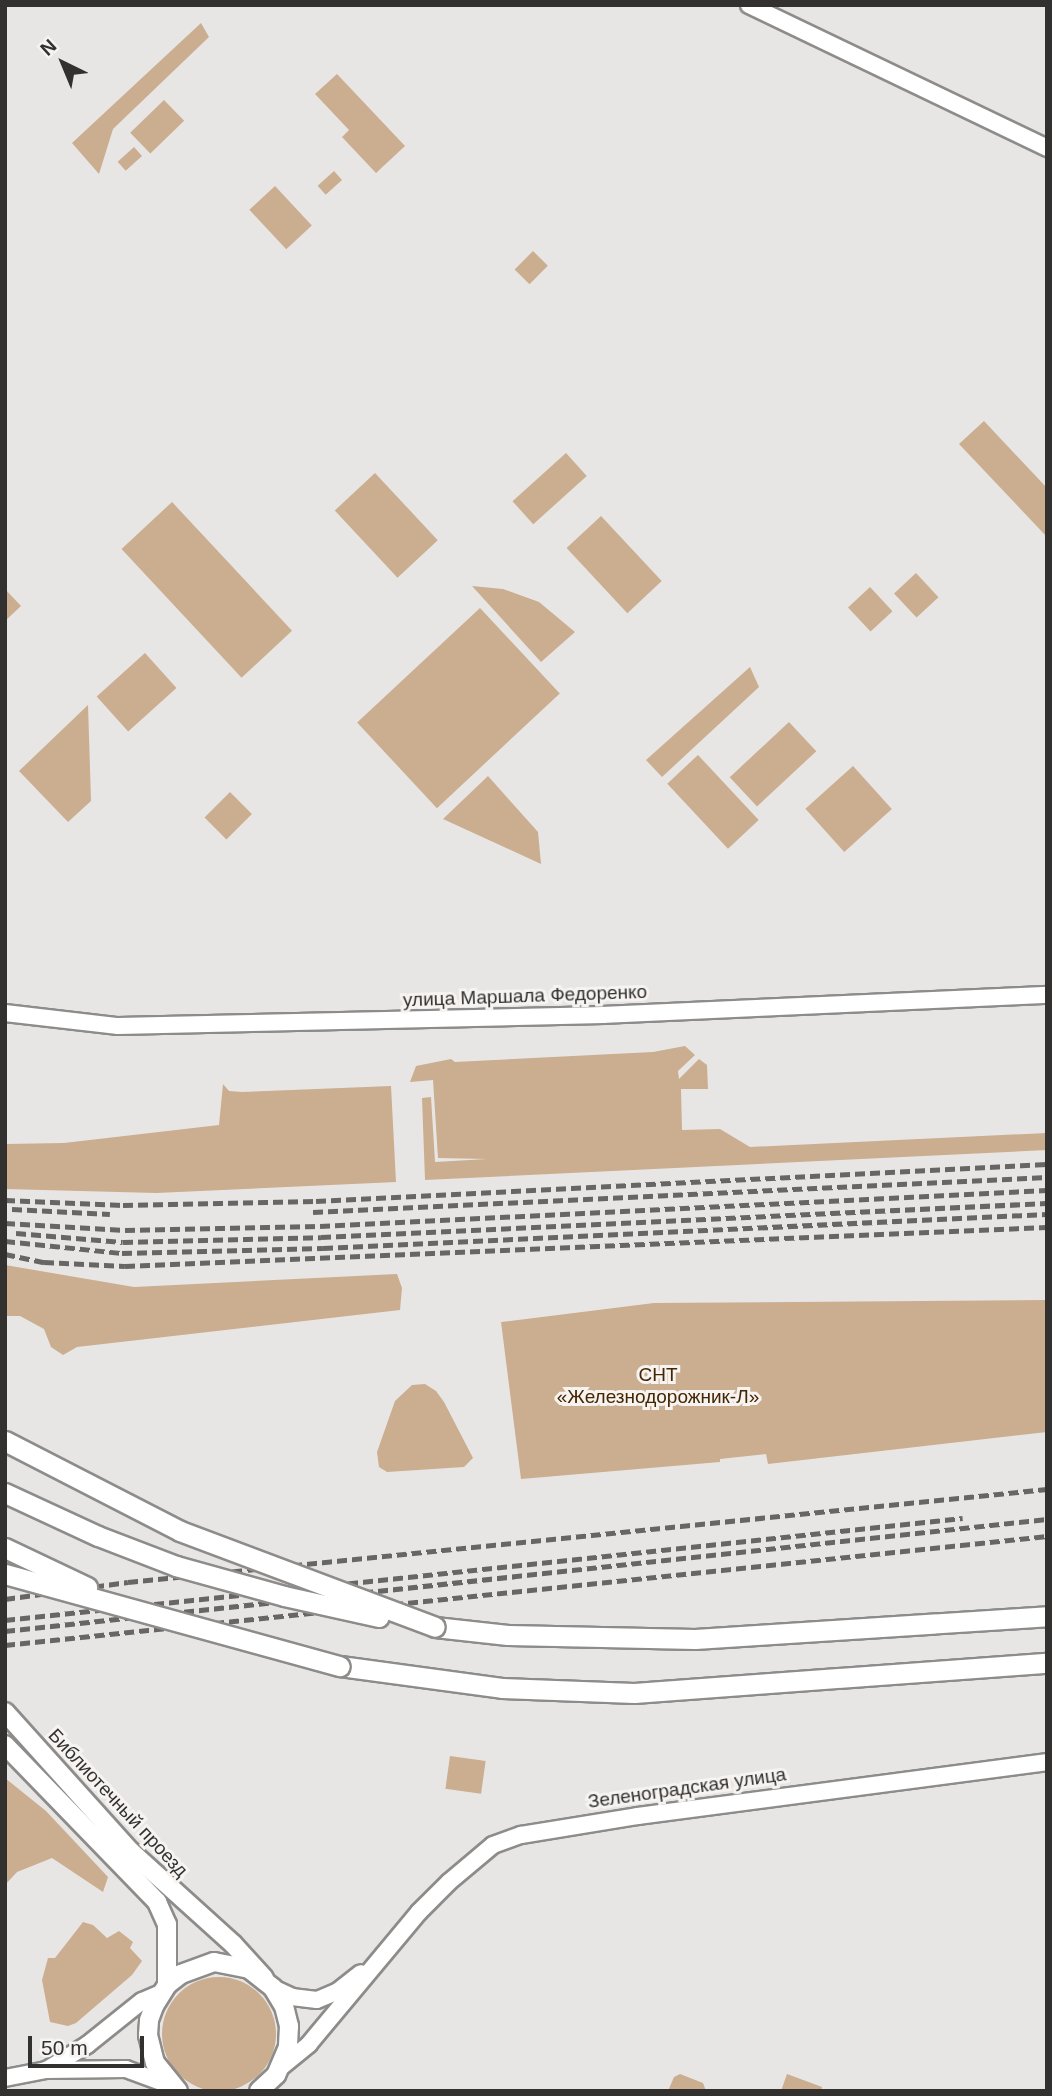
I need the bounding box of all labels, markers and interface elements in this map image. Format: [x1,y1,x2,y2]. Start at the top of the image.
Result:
north arrow [28,28,98,98]
text: N [36,35,61,60]
street label: улица Маршала Федоренко [402,980,648,1012]
park label: СНТ «Железнодорожник-Л» [557,1364,759,1408]
street label: Библиотечный проезд [43,1724,193,1882]
street label: Зеленоградская улица [586,1763,788,1813]
scale bar [32,2022,147,2066]
text: 50 m [41,2036,88,2059]

